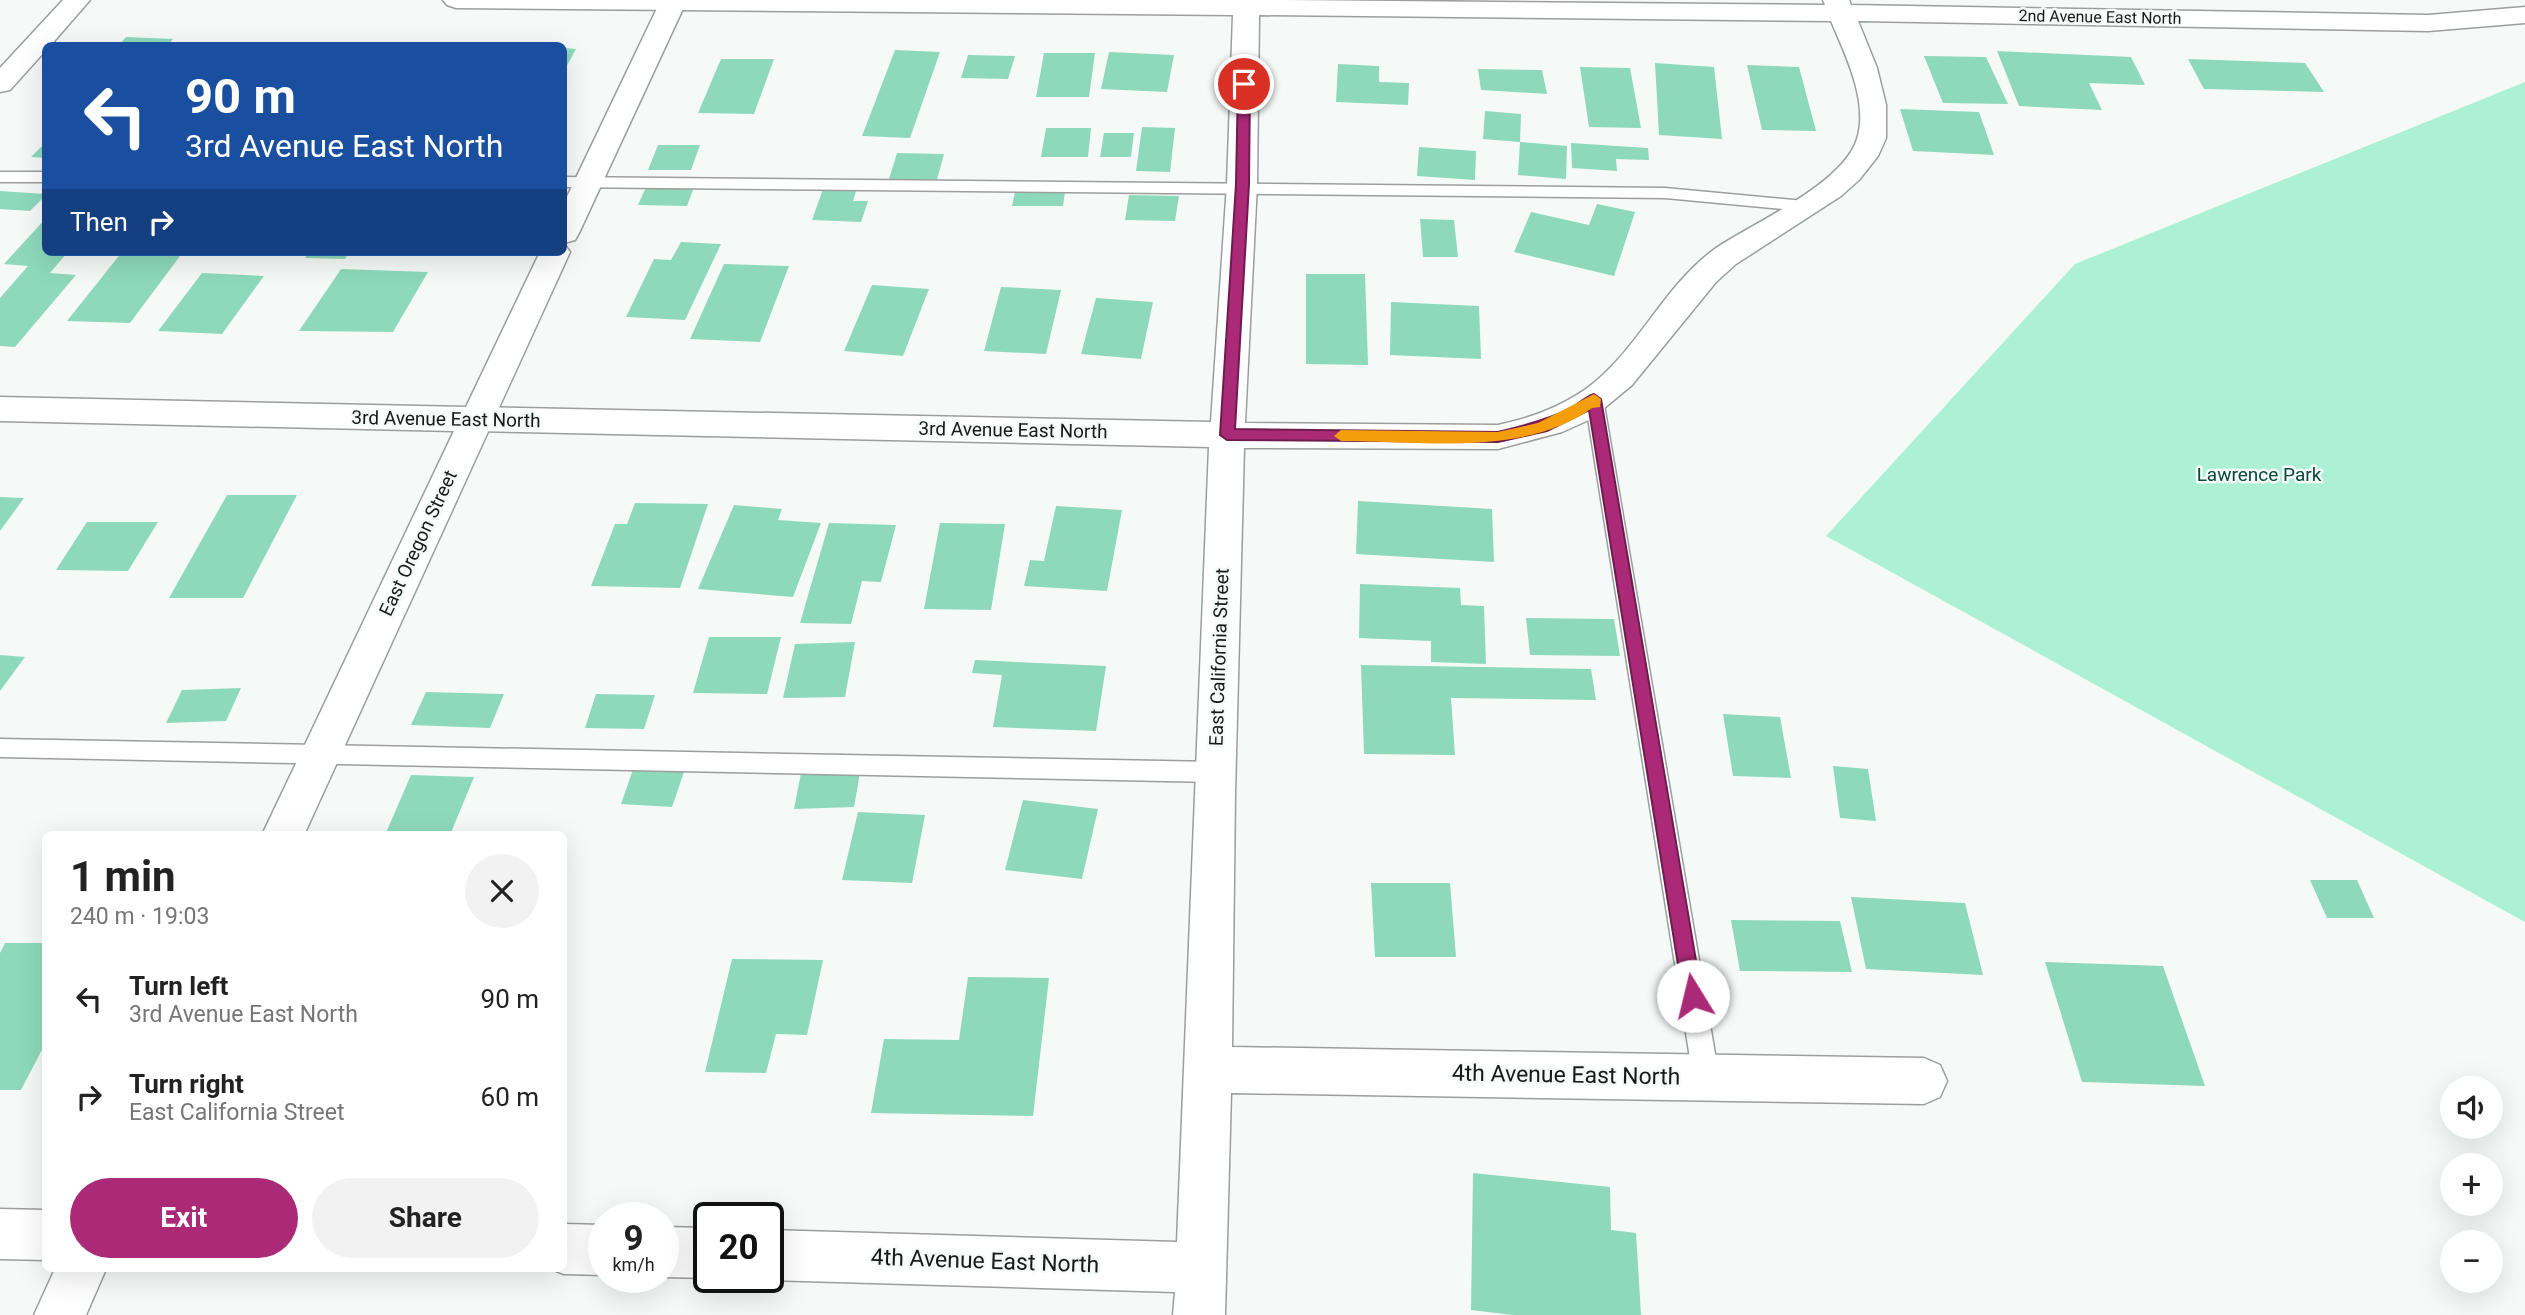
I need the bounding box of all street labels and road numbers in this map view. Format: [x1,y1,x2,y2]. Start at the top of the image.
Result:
street label: 2nd Avenue East North [2018,6,2182,28]
street label: 3rd Avenue East North [351,406,541,432]
street label: 3rd Avenue East North [918,417,1108,443]
street label: East Oregon Street [374,466,462,620]
street label: East California Street [1204,568,1234,746]
street label: 4th Avenue East North [1452,1060,1680,1090]
street label: 4th Avenue East North [870,1244,1100,1278]

